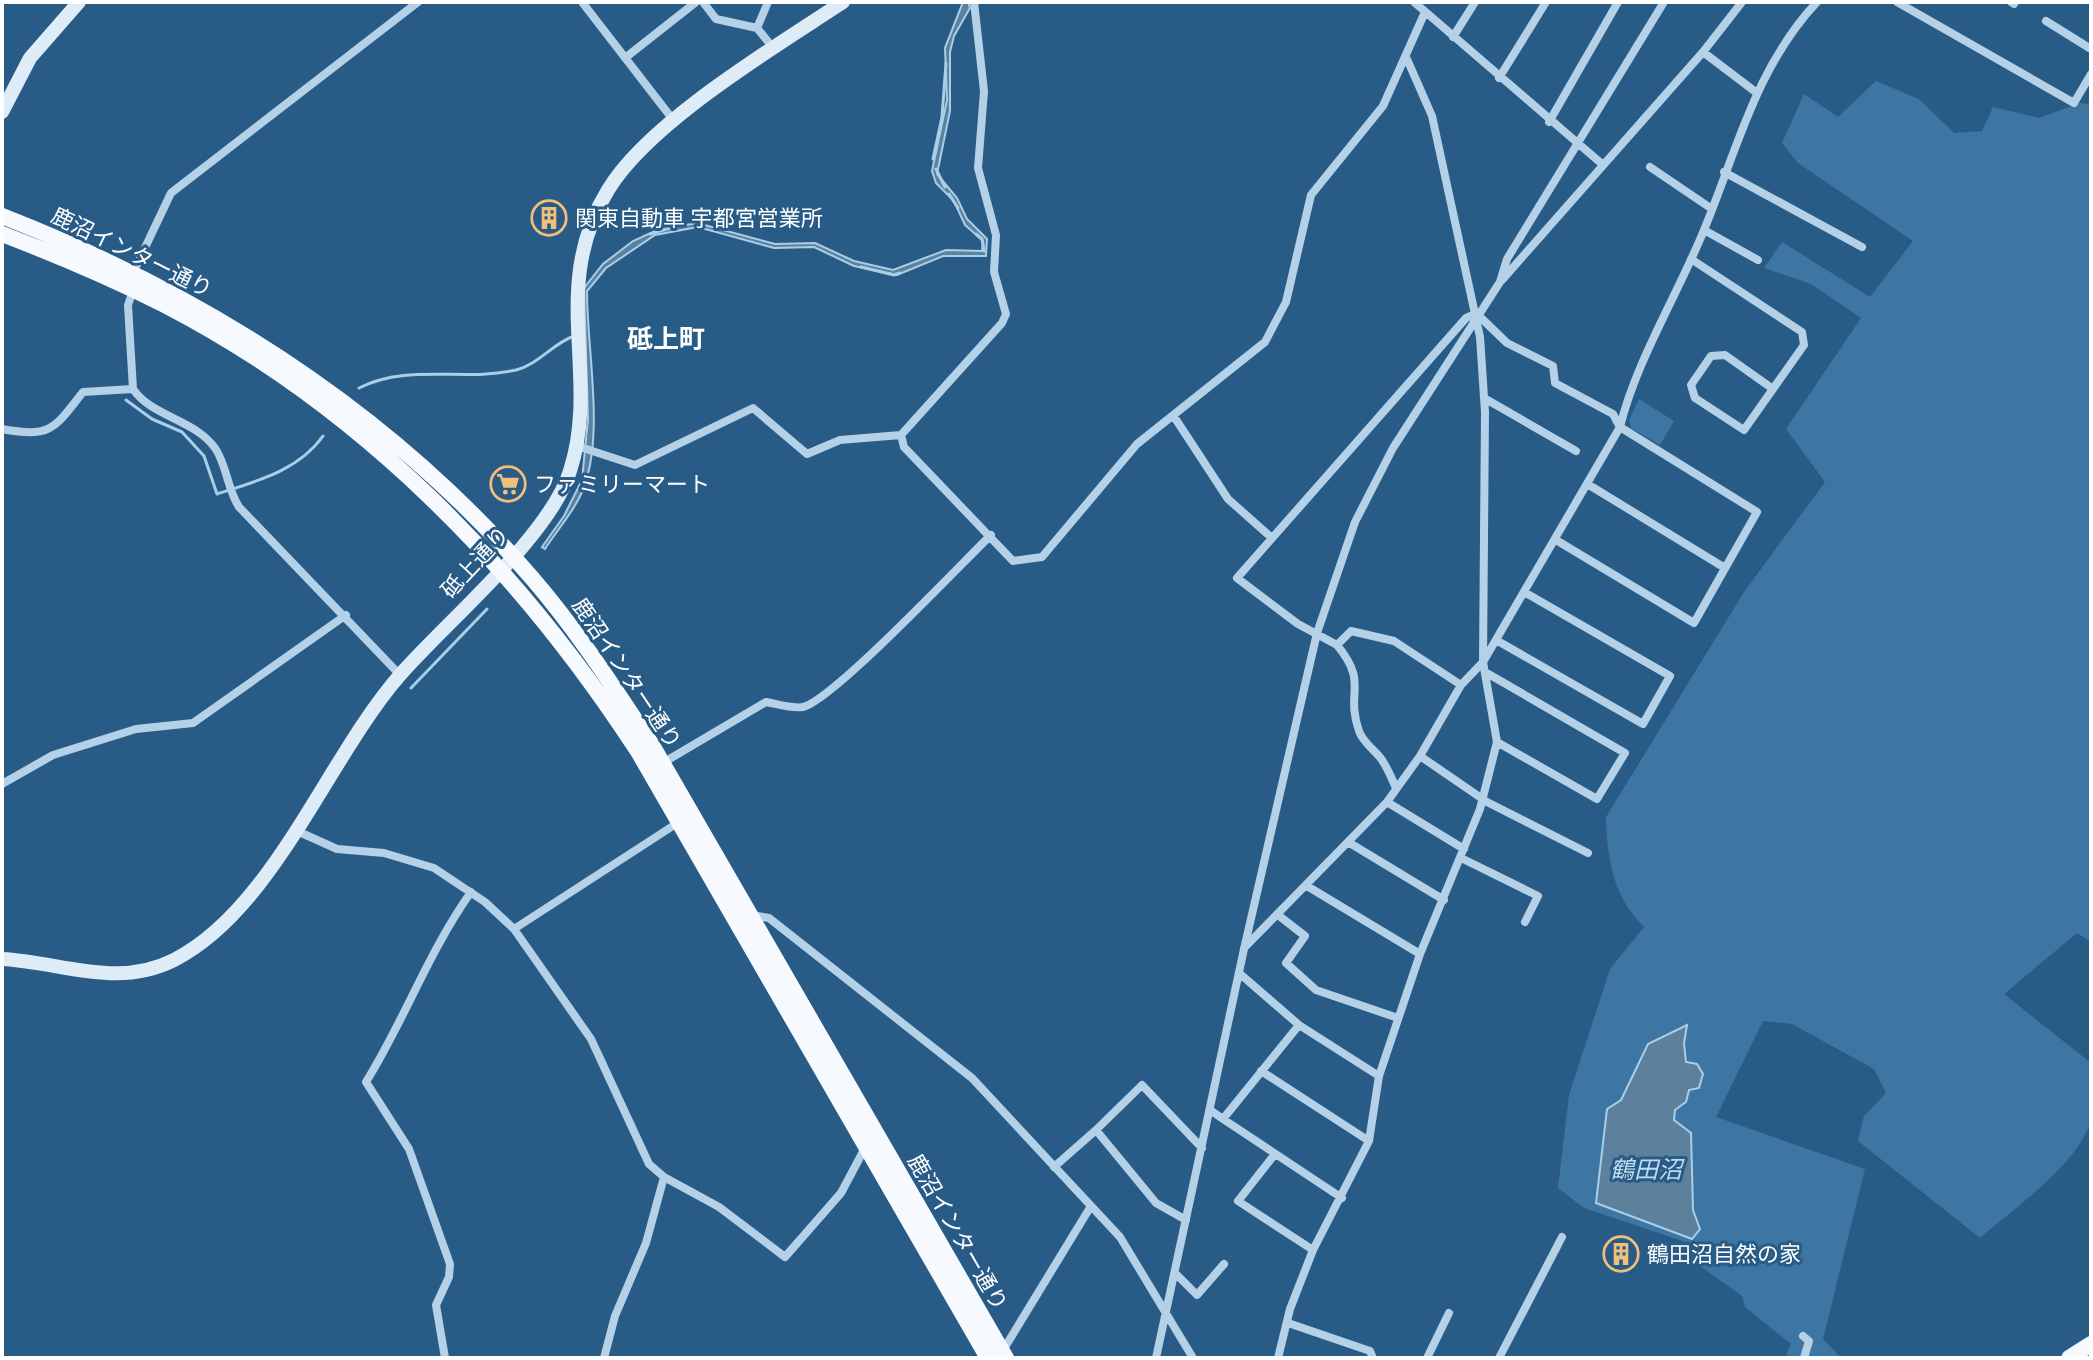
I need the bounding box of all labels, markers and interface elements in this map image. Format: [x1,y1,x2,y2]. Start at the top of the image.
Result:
building icon: 関東自動車 宇都宮営業所 [530,199,568,237]
street label: 鹿沼インター通り [47,201,217,303]
place label: 関東自動車 宇都宮営業所 [575,204,823,232]
district label: 砥上町 [627,322,705,355]
supermarket icon: ファミリーマート [489,465,527,503]
place label: ファミリーマート [534,470,710,498]
street label: 砥上通り [435,520,515,604]
street label: 鹿沼インター通り [566,592,688,754]
street label: 鹿沼インター通り [902,1149,1014,1315]
water label: 鶴田沼 [1610,1154,1685,1184]
building icon: 鶴田沼自然の家 [1602,1235,1640,1273]
place label: 鶴田沼自然の家 [1647,1240,1801,1268]

